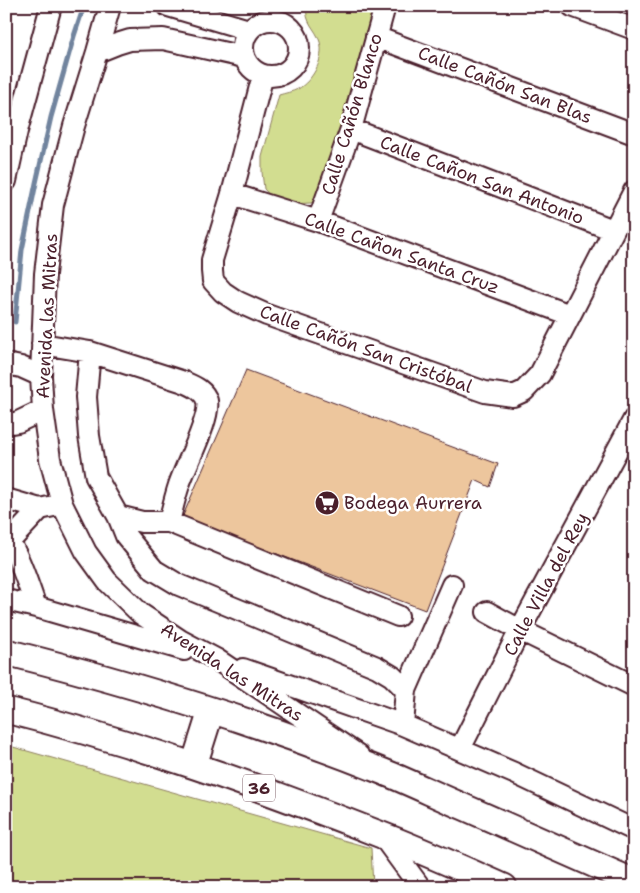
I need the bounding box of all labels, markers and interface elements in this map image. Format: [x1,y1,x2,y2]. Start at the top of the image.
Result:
street label: Calle Cañón Blanco [316,30,388,198]
street label: Calle Cañón San Blas [415,41,595,129]
street label: Calle Cañon San Antonio [377,130,587,230]
street label: Calle Cañon Santa Cruz [301,207,503,299]
street label: Avenida las Mitras [31,233,63,399]
street label: Calle Cañón San Cristóbal [256,299,476,399]
supermarket icon: Bodega Aurrera [314,490,340,516]
place label: Bodega Aurrera [344,491,482,515]
street label: Calle Villa del Rey [498,508,594,660]
street label: Avenida las Mitras [156,617,308,727]
road number: 36 [243,774,275,801]

